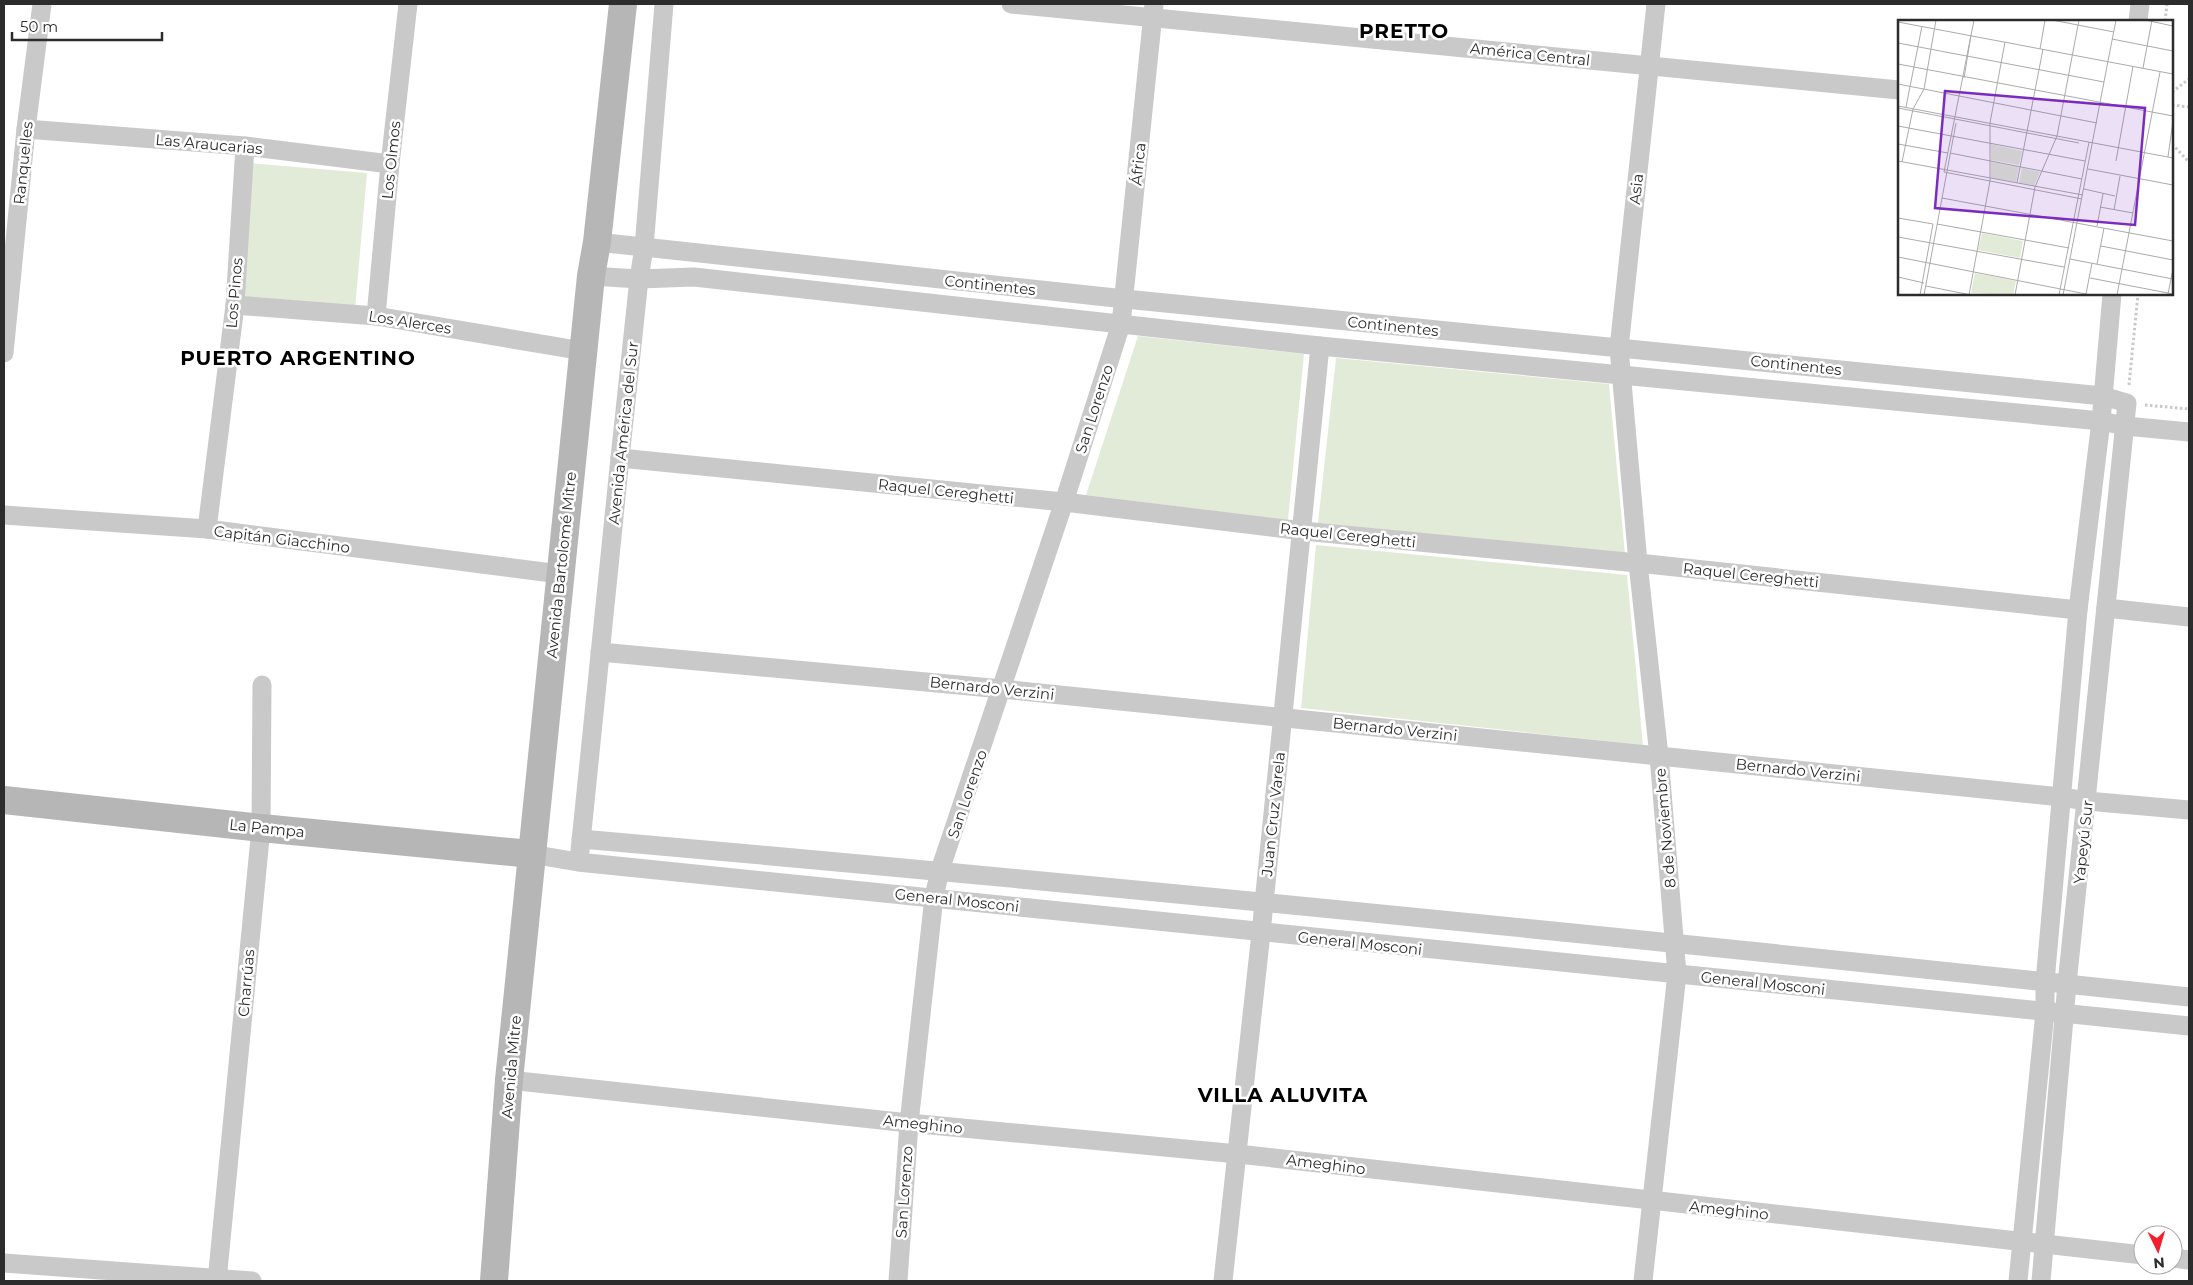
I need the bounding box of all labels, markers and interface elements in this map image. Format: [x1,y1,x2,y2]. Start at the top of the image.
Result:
scale bar [12,10,162,42]
text: 50 m [20,17,58,36]
district label: PRETTO [1359,19,1449,43]
inset map [1898,20,2173,295]
street label: América Central [1469,38,1591,70]
street label: Ranquelles [9,120,37,206]
street label: Los Olmos [377,120,405,200]
street label: Las Araucarias [155,130,263,158]
street label: África [1126,142,1150,186]
street label: Asia [1625,173,1647,205]
street label: Los Pinos [221,257,247,329]
street label: Continentes [944,271,1036,299]
street label: Los Alerces [367,306,453,338]
street label: Continentes [1347,312,1439,340]
street label: Avenida América del Sur [604,341,642,525]
district label: PUERTO ARGENTINO [180,346,416,370]
street label: Continentes [1750,351,1842,379]
street label: San Lorenzo [1071,362,1117,456]
street label: Avenida Bartolomé Mitre [542,471,580,659]
street label: Raquel Cereghetti [877,474,1015,508]
street label: Raquel Cereghetti [1279,518,1417,552]
street label: Capitán Giacchino [213,521,351,557]
street label: Raquel Cereghetti [1682,558,1820,592]
street label: Bernardo Verzini [929,672,1055,704]
street label: Bernardo Verzini [1332,713,1458,745]
street label: San Lorenzo [943,747,991,841]
street label: Juan Cruz Varela [1257,751,1289,878]
street label: Bernardo Verzini [1735,754,1861,786]
street label: 8 de Noviembre [1650,767,1680,889]
street label: Yapeyú Sur [2069,799,2097,885]
street label: La Pampa [228,815,306,841]
street label: General Mosconi [894,884,1020,916]
street label: General Mosconi [1297,927,1423,959]
street label: Charrúas [234,948,258,1018]
street label: General Mosconi [1700,967,1826,999]
street label: Avenida Mitre [497,1015,525,1119]
district label: VILLA ALUVITA [1197,1083,1368,1107]
street label: Ameghino [882,1110,964,1138]
street label: San Lorenzo [891,1145,917,1239]
street label: Ameghino [1285,1150,1367,1178]
street label: Ameghino [1688,1196,1770,1224]
north arrow [2133,1225,2183,1275]
text: N [2153,1253,2166,1272]

